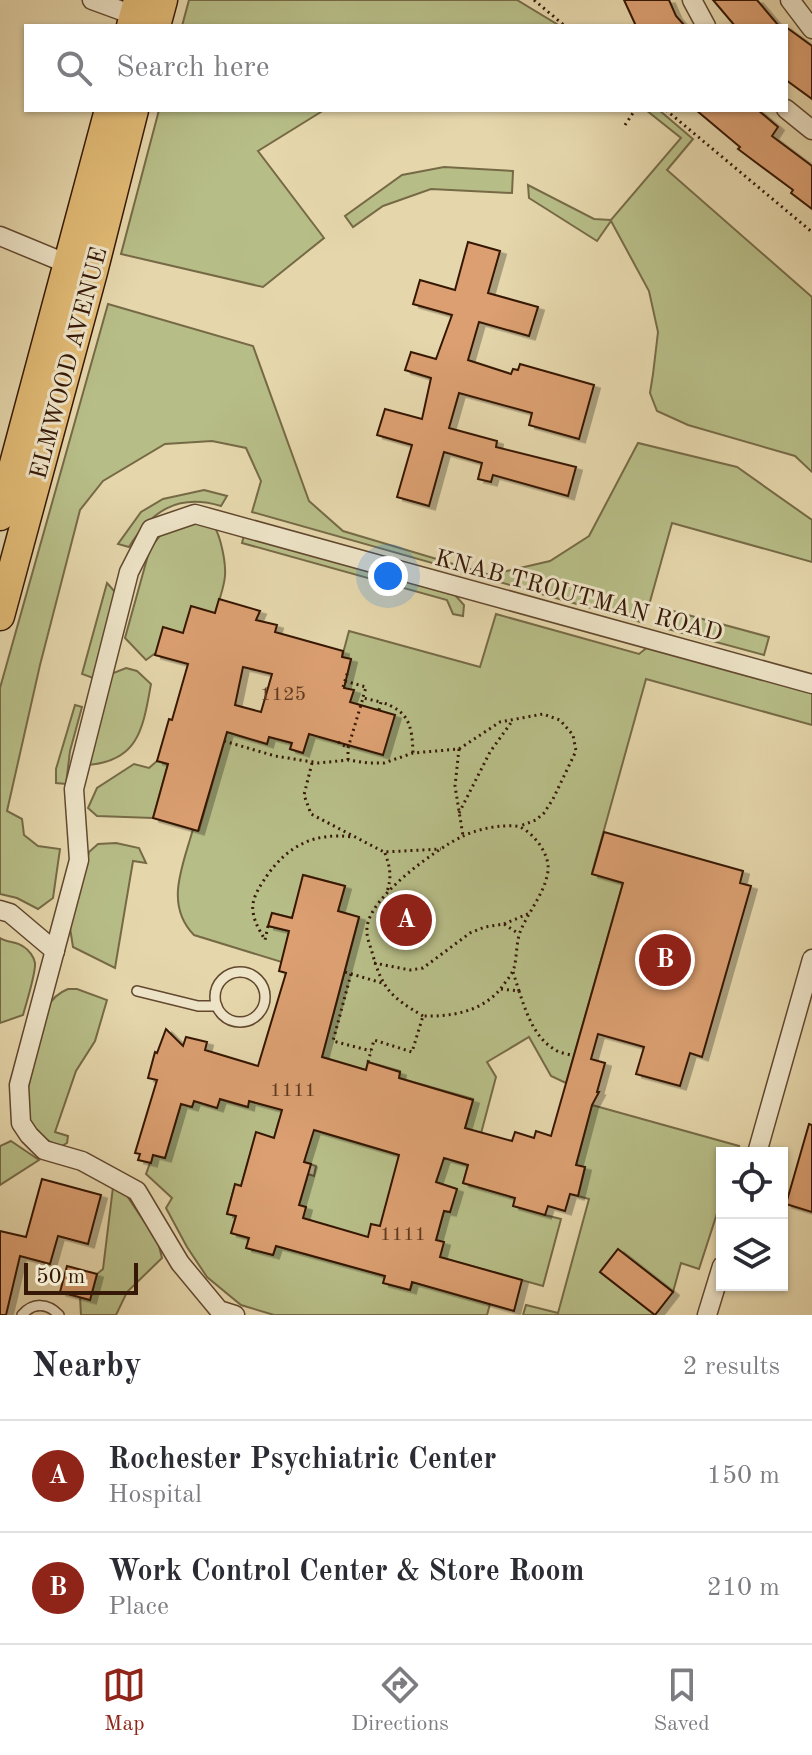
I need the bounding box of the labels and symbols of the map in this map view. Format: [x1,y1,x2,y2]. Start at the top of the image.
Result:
street label: ELMWOOD AVENUE [27,245,112,482]
street label: KNAB TROUTMAN ROAD [432,547,725,647]
your location [368,556,408,596]
house number: 1125 [260,685,306,705]
pin: A [380,890,432,950]
pin: B [639,930,691,990]
house number: 1111 [270,1081,316,1101]
house number: 1111 [380,1225,426,1245]
scale bar [24,1259,138,1295]

